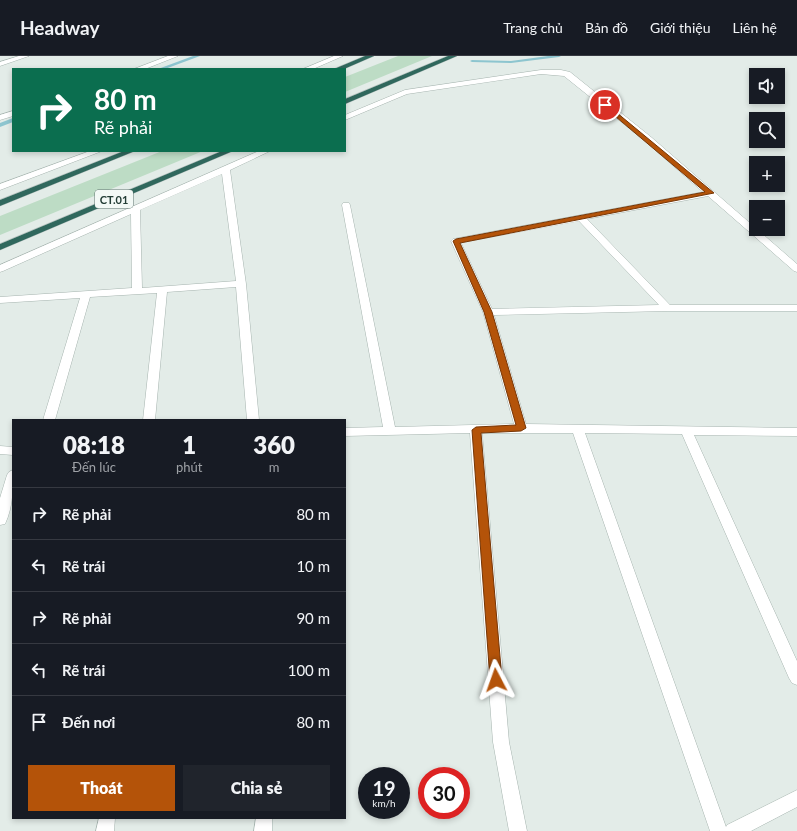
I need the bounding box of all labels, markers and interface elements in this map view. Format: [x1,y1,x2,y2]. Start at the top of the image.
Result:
text: Headway [20,16,99,39]
text: Trang chủ [503,19,563,36]
text: Bản đồ [585,19,628,36]
text: Giới thiệu [650,19,710,36]
text: Liên hệ [732,19,777,36]
map controls [749,68,785,236]
button: sound [749,68,785,104]
text: 80 m [94,82,157,116]
icon: right [28,84,80,136]
pin [588,88,622,122]
icon: arrive [594,94,616,116]
button: search [749,112,785,148]
text: Rẽ phải [94,116,152,138]
button: + [749,156,785,192]
road number: CT.01 [95,190,133,208]
button: − [749,200,785,236]
text: 08:18 [63,430,125,459]
text: 1 [182,430,196,459]
text: 360 [253,430,295,459]
text: Đến lúc [72,459,116,475]
text: phút [176,459,202,475]
text: m [269,459,280,475]
icon: right [28,503,50,525]
text: Rẽ phải [62,505,111,523]
text: 80 m [296,505,330,523]
icon: left [28,555,50,577]
text: Rẽ trái [62,557,105,575]
text: 10 m [296,557,330,575]
icon: right [28,607,50,629]
text: Rẽ phải [62,609,111,627]
text: 90 m [296,609,330,627]
icon: left [28,659,50,681]
position arrow [475,659,517,701]
text: Rẽ trái [62,661,105,679]
text: 100 m [288,661,330,679]
icon: arrive [28,711,50,733]
text: Đến nơi [62,713,115,731]
text: 80 m [296,713,330,731]
button: Thoát [28,765,175,811]
button: Chia sẻ [183,765,330,811]
speed limit sign: 30 [418,767,470,819]
text: 19 [372,776,396,800]
text: km/h [372,797,396,809]

